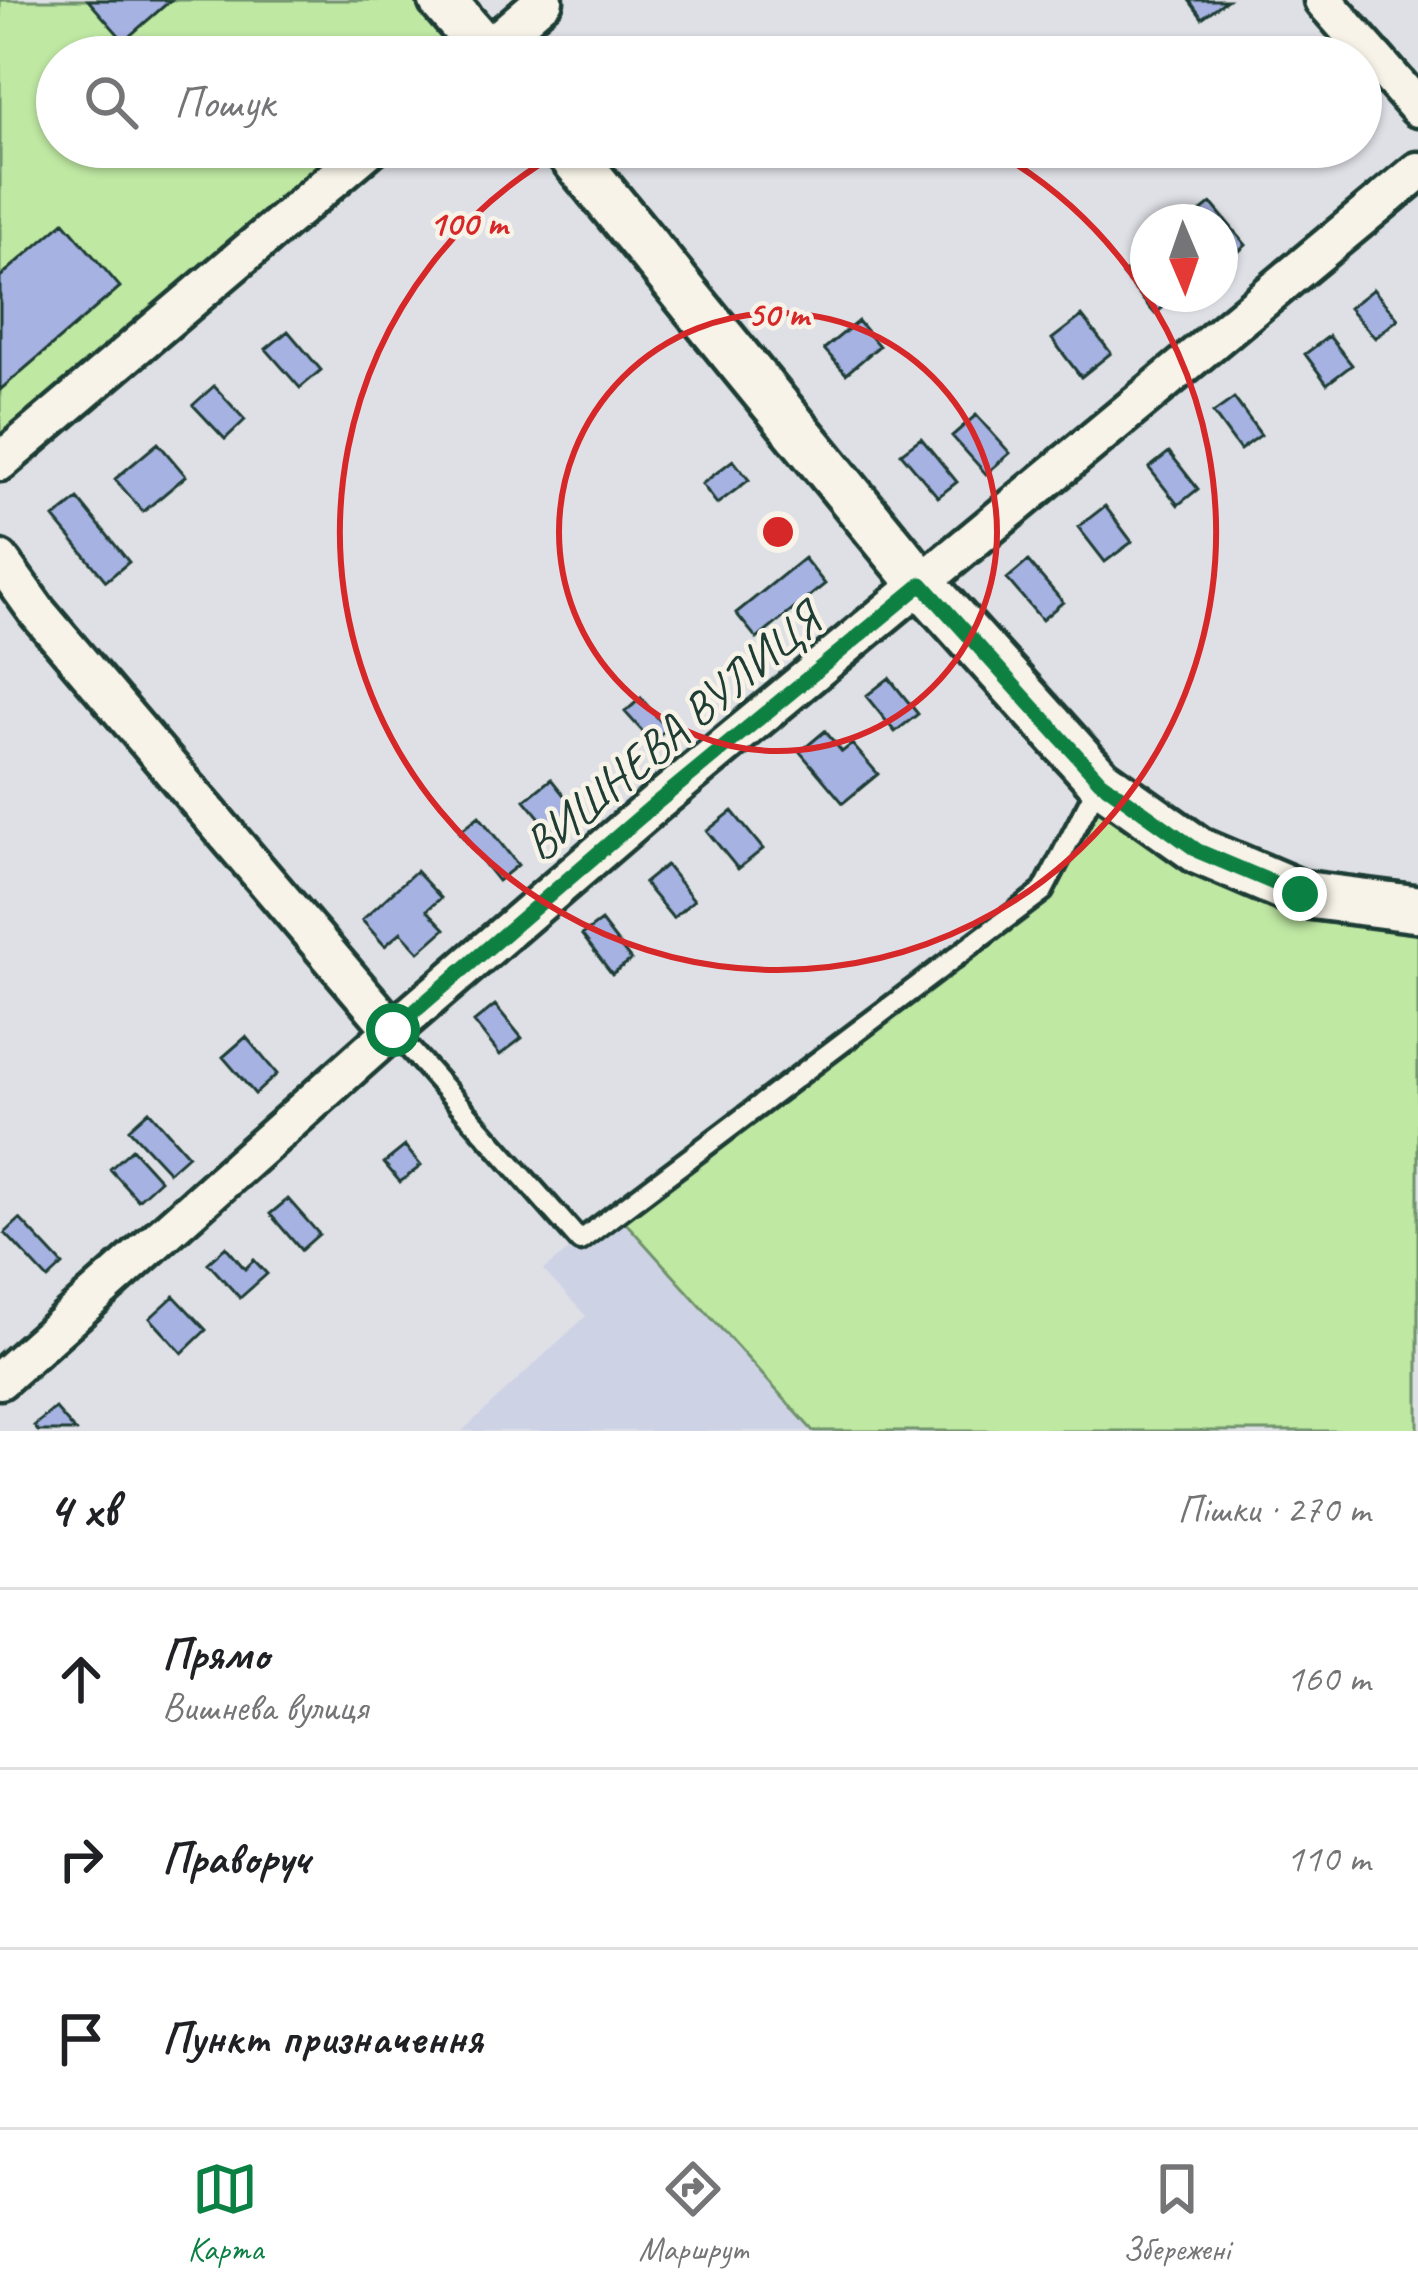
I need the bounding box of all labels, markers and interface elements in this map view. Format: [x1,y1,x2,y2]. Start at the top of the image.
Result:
search box [36,36,1382,168]
icon: search [78,69,144,135]
text: Пошук [174,74,274,131]
text: 100 m [429,200,510,246]
north arrow [1130,204,1238,312]
text: 50 m [747,291,812,337]
centre of rings [757,511,799,553]
street label: ВИШНЕВА ВУЛИЦЯ [511,586,837,874]
route end [1273,867,1327,921]
route start [366,1003,420,1057]
text: 4 хв [48,1477,118,1541]
text: Пішки · 270 m [1177,1485,1370,1534]
text: Прямо [162,1626,269,1683]
icon: ahead [48,1646,114,1712]
text: 160 m [1286,1654,1370,1703]
text: Вишнева вулиця [162,1683,368,1732]
icon: right [48,1826,114,1892]
text: Праворуч [162,1830,309,1887]
text: 110 m [1286,1834,1370,1883]
icon: arrive [48,2006,114,2072]
text: Пункт призначення [162,2010,482,2067]
tab: Карта [188,2156,263,2270]
tab: Маршрут [639,2156,747,2270]
tab: Збережені [1123,2156,1230,2270]

